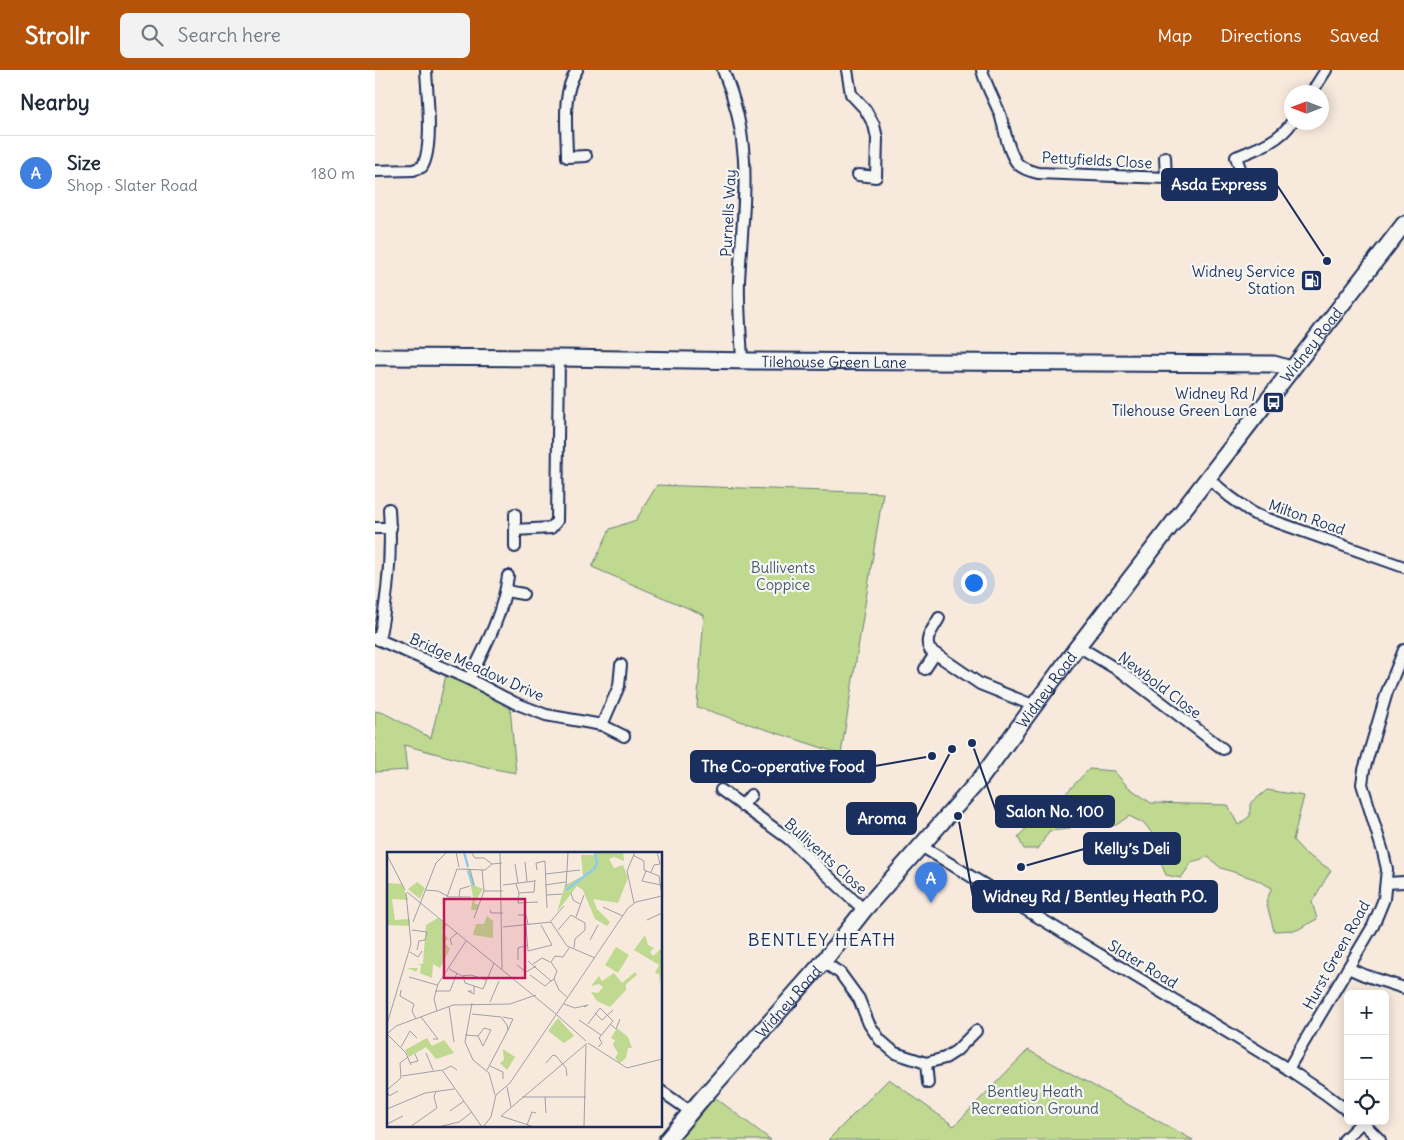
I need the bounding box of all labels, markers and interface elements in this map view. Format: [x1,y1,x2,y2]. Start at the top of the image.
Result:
search box [120,13,470,58]
text: Strollr [25,20,90,50]
icon: search [138,21,166,49]
text: Search here [178,23,281,47]
text: Map [1157,24,1192,47]
text: Directions [1220,24,1302,47]
text: Saved [1330,24,1379,47]
north arrow [1284,85,1329,130]
text: Nearby [20,89,90,116]
street label: Pettyfields Close [1041,148,1153,172]
text: Size [67,151,101,175]
text: A [31,163,41,183]
text: 180 m [311,163,355,183]
street label: Purnells Way [716,169,740,257]
callout: Asda Express [1162,169,1277,200]
text: Asda Express [1171,174,1267,195]
text: Shop · Slater Road [67,175,198,195]
place label: Widney Service Station [1192,262,1295,298]
fuel station icon: Widney Service Station [1299,268,1323,292]
street label: Widney Road [1276,303,1346,386]
street label: Tilehouse Green Lane [761,352,907,371]
place label: Widney Rd / Tilehouse Green Lane [1112,384,1257,420]
bus stop icon: Widney Rd / Tilehouse Green Lane [1261,390,1285,414]
street label: Milton Road [1266,495,1348,539]
park label: Bullivents Coppice [751,558,815,594]
your location [961,570,987,596]
street label: Bridge Meadow Drive [407,629,547,705]
street label: Widney Road [1012,648,1080,731]
street label: Newbold Close [1115,648,1205,722]
callout: The Co-operative Food [691,751,875,782]
text: The Co-operative Food [701,756,865,777]
callout: Salon No. 100 [996,796,1114,827]
text: Salon No. 100 [1006,801,1104,821]
callout: Aroma [847,803,916,834]
text: Aroma [858,808,906,828]
street label: Bullivents Close [781,814,871,898]
callout: Kelly’s Deli [1084,833,1180,864]
text: Kelly’s Deli [1094,838,1170,859]
inset map [387,852,663,1128]
pin: A [915,862,947,903]
callout: Widney Rd / Bentley Heath P.O. [973,881,1217,912]
text: Widney Rd / Bentley Heath P.O. [983,886,1207,907]
street label: Hurst Green Road [1298,897,1374,1013]
district label: BENTLEY HEATH [748,928,896,951]
street label: Slater Road [1105,936,1182,992]
street label: Widney Road [751,961,825,1041]
map controls [1344,990,1389,1125]
button: + [1344,990,1389,1035]
button: − [1344,1035,1389,1080]
button: locate [1344,1080,1389,1125]
park label: Bentley Heath Recreation Ground [971,1082,1099,1118]

